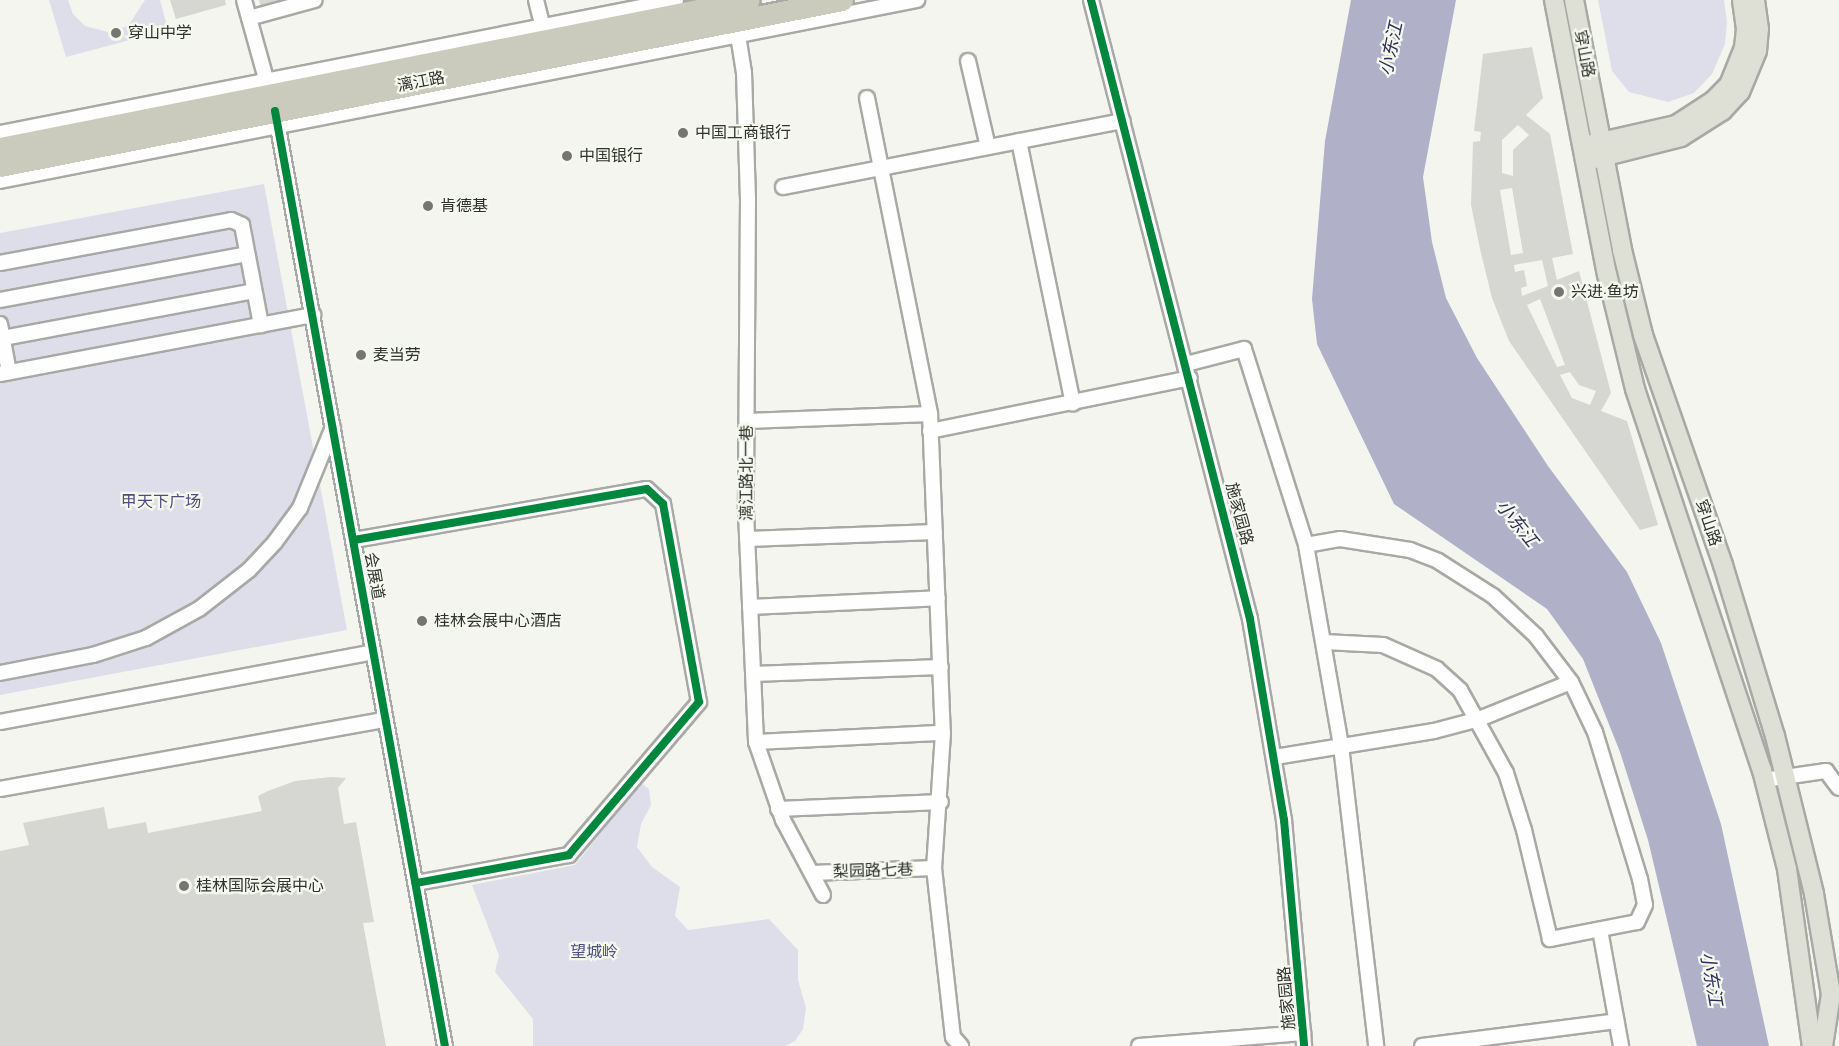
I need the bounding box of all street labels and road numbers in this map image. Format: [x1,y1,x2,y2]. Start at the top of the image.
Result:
street label: 穿山路 [1570,29,1598,79]
street label: 漓江路 [396,68,446,96]
street label: 漓江路北一巷 [737,425,757,521]
street label: 施家园路 [1221,481,1257,547]
street label: 穿山路 [1691,497,1725,549]
street label: 会展道 [360,551,388,601]
street label: 梨园路七巷 [833,860,913,882]
street label: 施家园路 [1275,965,1299,1031]

